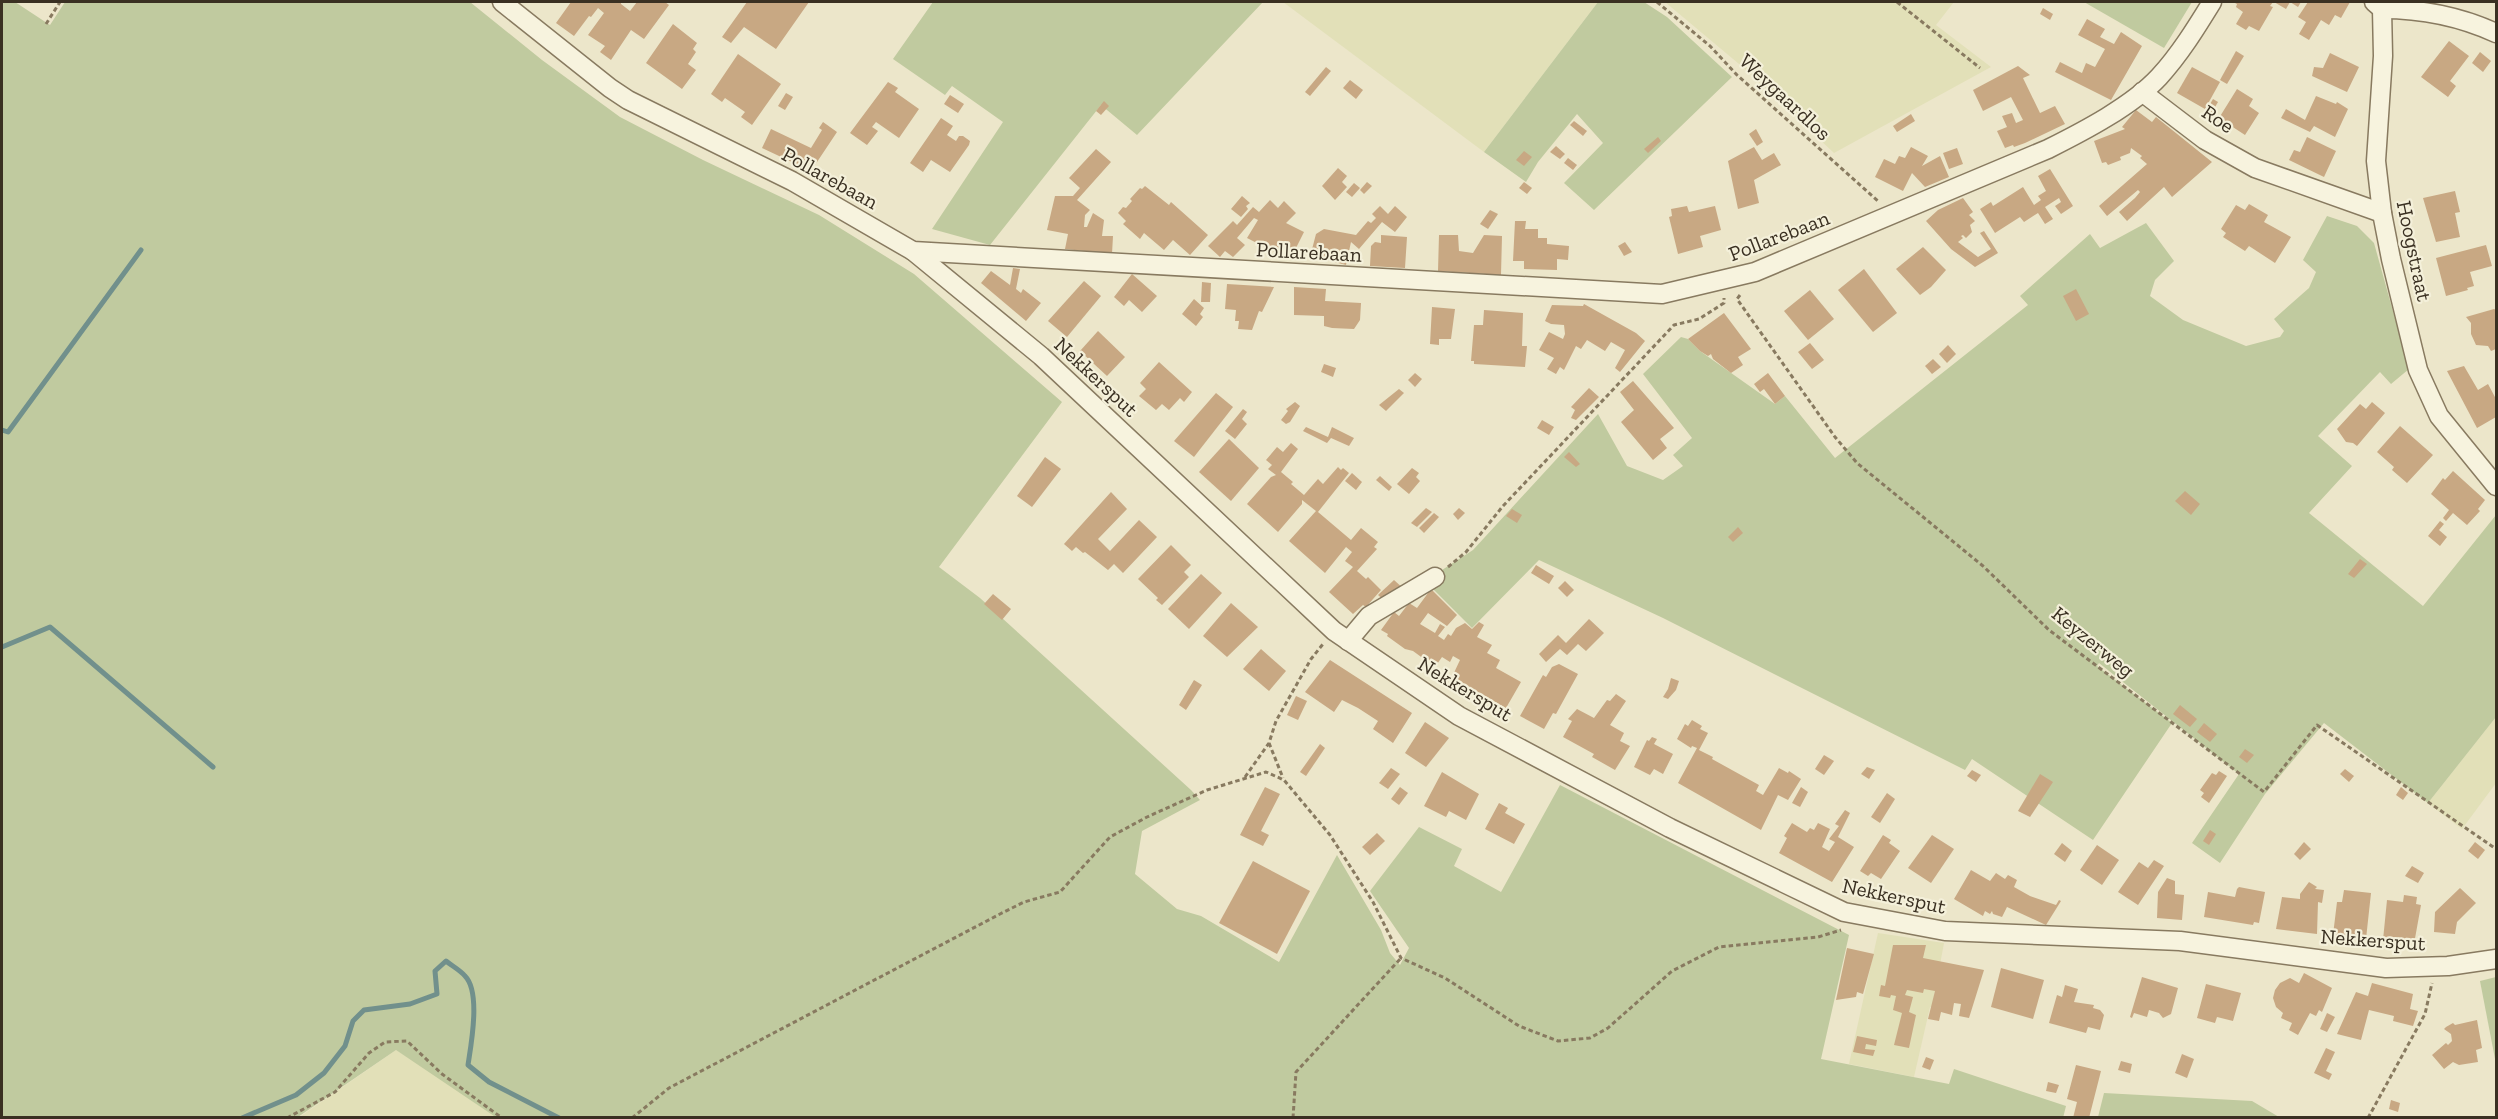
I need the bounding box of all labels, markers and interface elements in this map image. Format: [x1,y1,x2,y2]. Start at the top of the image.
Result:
street label: Weygaardlos [1734,48,1836,145]
street label: Roe [2197,99,2239,138]
street label: Pollarebaan [778,141,883,214]
street label: Hoogstraat [2392,198,2437,304]
street label: Pollarebaan [1725,205,1833,266]
street label: Pollarebaan [1255,236,1363,267]
street label: Nekkersput [1049,332,1144,422]
street label: Keyzerweg [2047,601,2140,683]
street label: Nekkersput [1414,651,1517,727]
street label: Nekkersput [1840,872,1948,919]
street label: Nekkersput [2320,923,2427,956]

